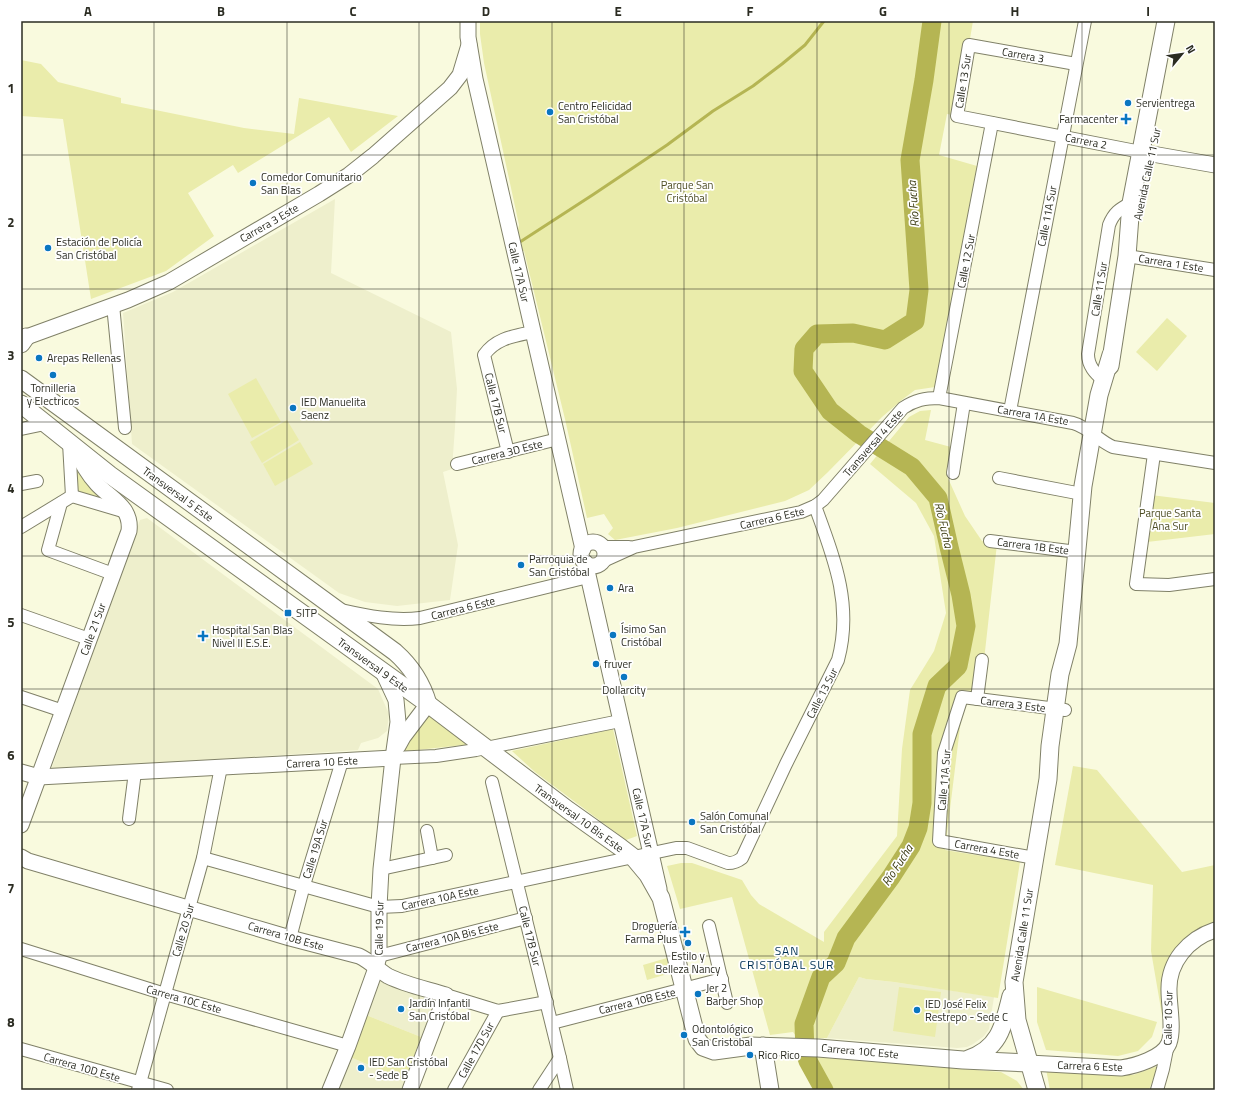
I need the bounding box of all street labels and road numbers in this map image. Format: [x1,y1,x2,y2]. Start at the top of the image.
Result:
street label: Carrera 3 [1001,43,1045,67]
street label: Calle 13 Sur [951,52,975,109]
street label: Avenida Calle 11 Sur [1129,126,1165,222]
street label: Carrera 2 [1064,129,1108,153]
street label: Calle 11A Sur [1033,184,1061,248]
street label: Carrera 3 Este [237,199,302,246]
street label: Calle 12 Sur [953,232,979,289]
street label: Calle 17A Sur [504,240,534,304]
street label: Carrera 1 Este [1137,250,1205,276]
street label: Calle 11 Sur [1087,260,1111,317]
street label: Calle 17B Sur [481,371,511,435]
street label: Carrera 1A Este [996,401,1070,429]
street label: Transversal 4 Este [839,406,907,480]
street label: Carrera 3D Este [470,435,545,469]
street label: Transversal 5 Este [139,463,217,526]
street label: Carrera 6 Este [738,503,806,533]
street label: Carrera 1B Este [996,534,1070,558]
street label: Carrera 6 Este [429,592,497,624]
street label: Calle 21 Sur [76,600,110,658]
street label: Transversal 9 Este [334,634,412,697]
street label: Calle 13 Sur [802,665,842,721]
street label: Carrera 3 Este [980,692,1047,716]
street label: Calle 11A Sur [933,749,955,811]
street label: Carrera 10 Este [286,752,359,772]
street label: Transversal 10 Bis Este [531,780,627,856]
street label: Calle 17A Sur [628,786,658,850]
street label: Calle 19A Sur [298,817,332,881]
street label: Carrera 4 Este [953,835,1021,863]
street label: Carrera 10A Este [400,882,480,914]
street label: Avenida Calle 11 Sur [1007,887,1037,983]
street label: Calle 19 Sur [371,900,387,956]
street label: Calle 20 Sur [168,901,198,959]
street label: Calle 17B Sur [515,904,545,968]
street label: Carrera 10B Este [246,918,326,955]
street label: Carrera 10A Bis Este [404,918,500,956]
street label: Carrera 10C Este [144,981,224,1018]
street label: Carrera 10B Este [597,984,677,1018]
street label: Calle 10 Sur [1160,990,1176,1046]
street label: Calle 17D Sur [454,1019,498,1081]
street label: Carrera 10C Este [821,1040,900,1062]
street label: Carrera 10D Este [42,1048,122,1086]
street label: Carrera 6 Este [1057,1057,1123,1075]

